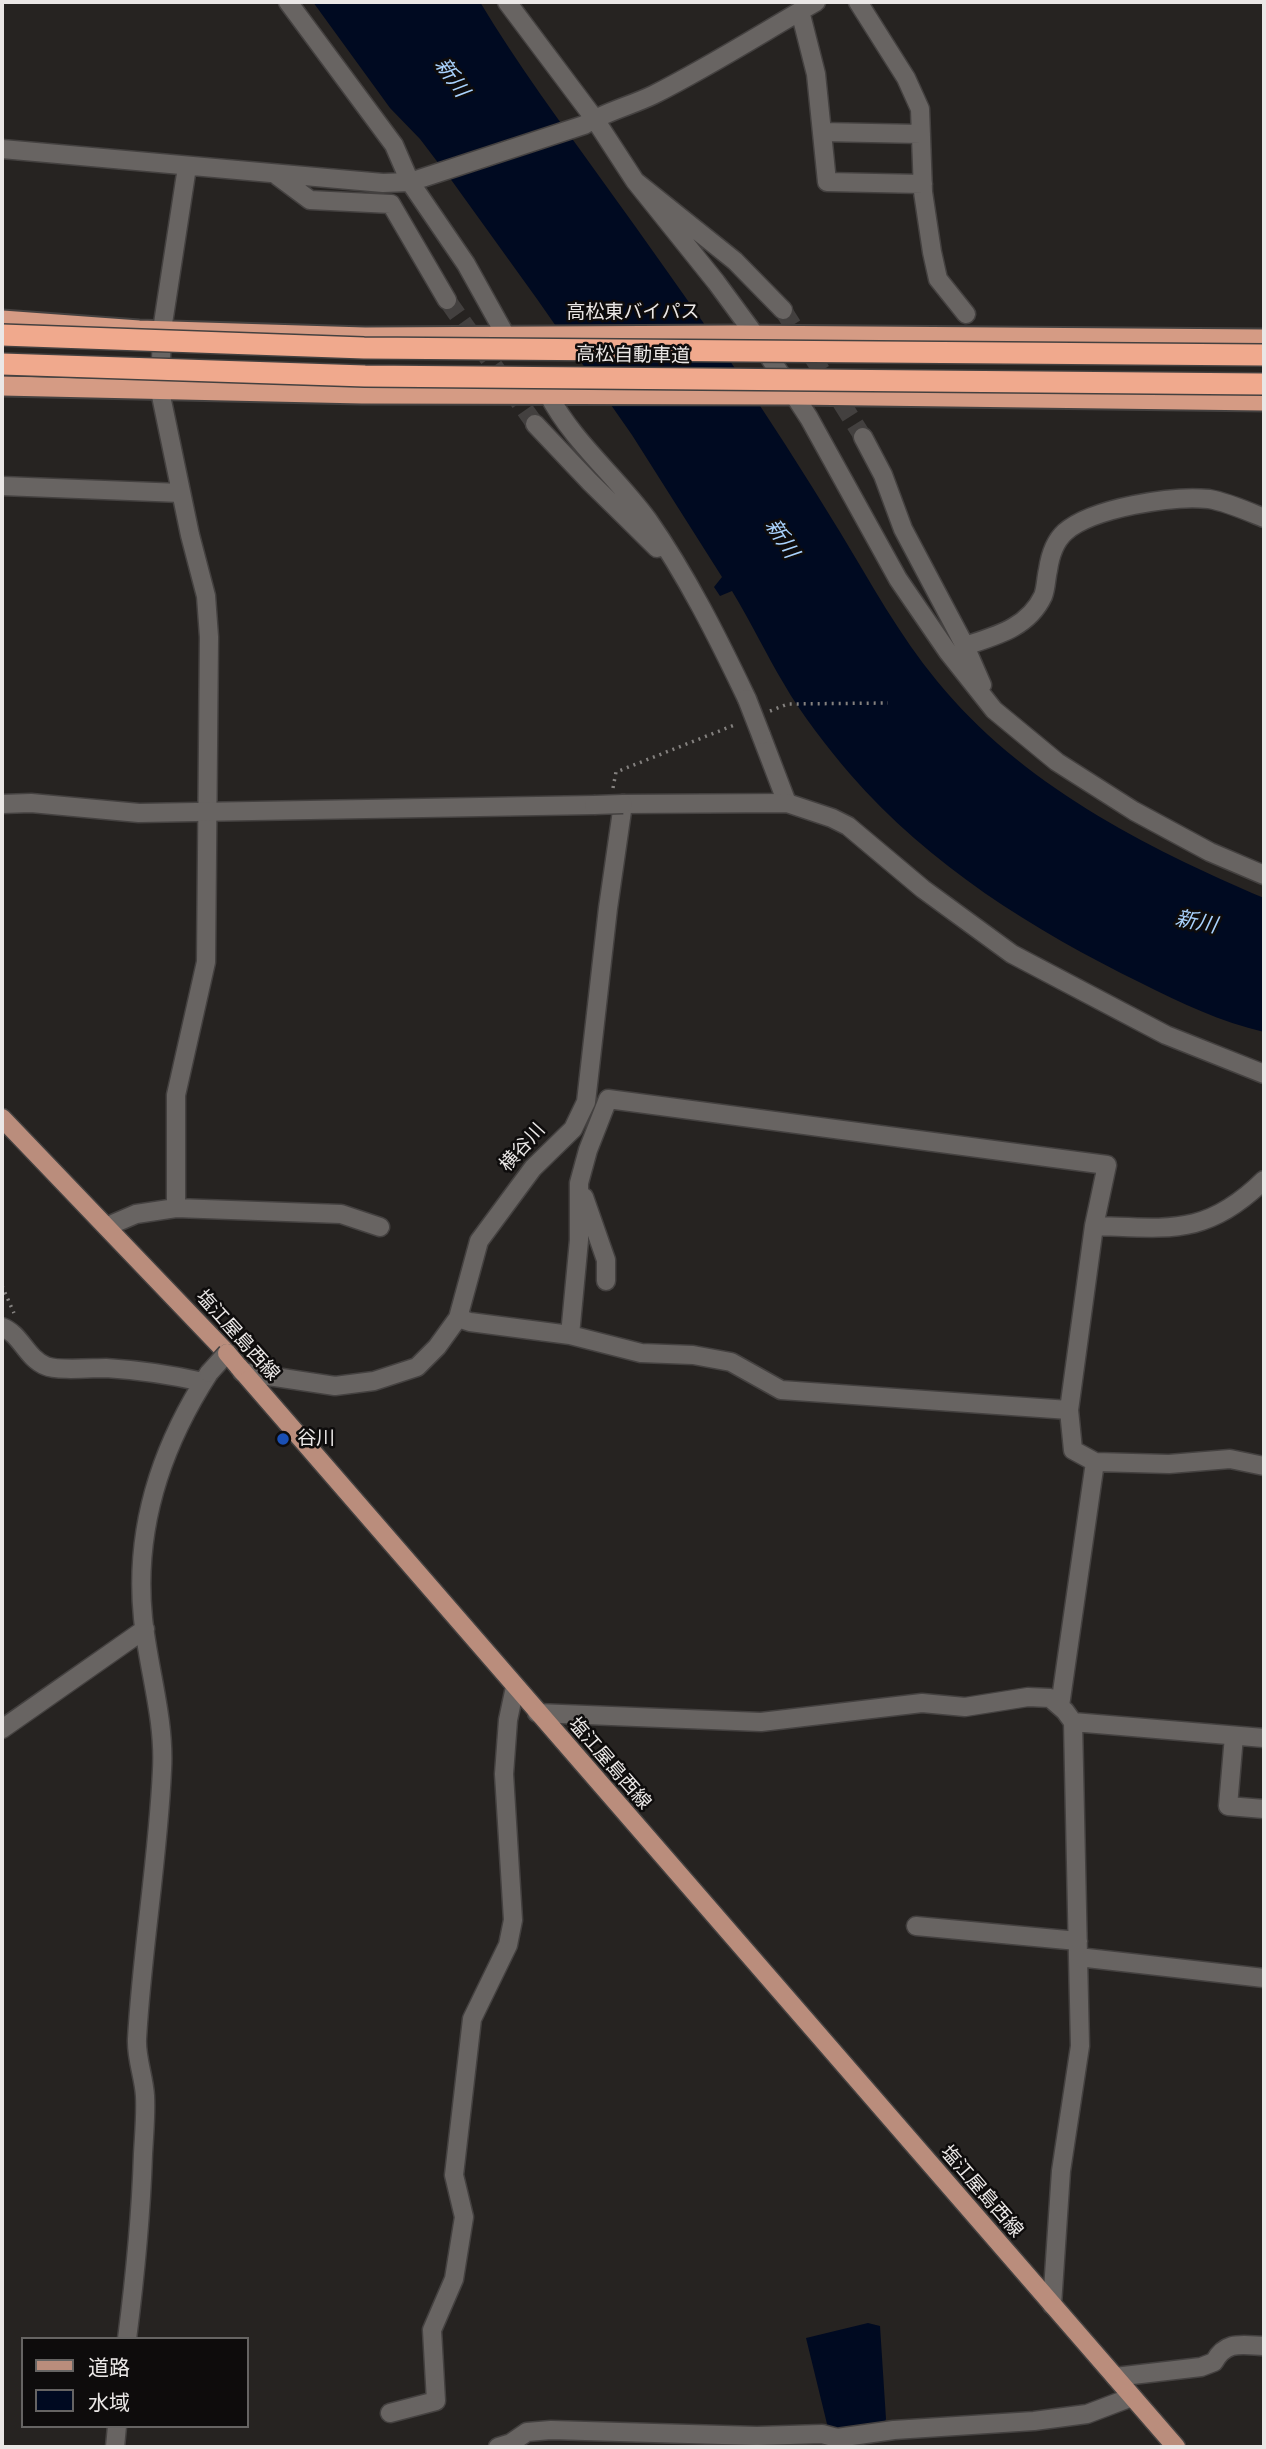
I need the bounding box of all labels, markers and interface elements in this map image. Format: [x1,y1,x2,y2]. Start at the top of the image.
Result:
water label: 新川 [429,54,473,102]
street label: 高松東バイパス [567,302,699,324]
street label: 高松自動車道 [576,344,690,368]
water label: 新川 [759,515,803,563]
water label: 新川 [1173,907,1219,939]
street label: 横谷川 [495,1119,551,1177]
street label: 塩江屋島西線 [190,1286,284,1386]
place label: 谷川 [297,1428,335,1450]
marker: 谷川 [275,1431,291,1447]
street label: 塩江屋島西線 [563,1714,655,1814]
street label: 塩江屋島西線 [935,2142,1027,2242]
legend [21,2337,248,2428]
text: 道路 [88,2355,130,2381]
text: 水域 [88,2390,130,2416]

